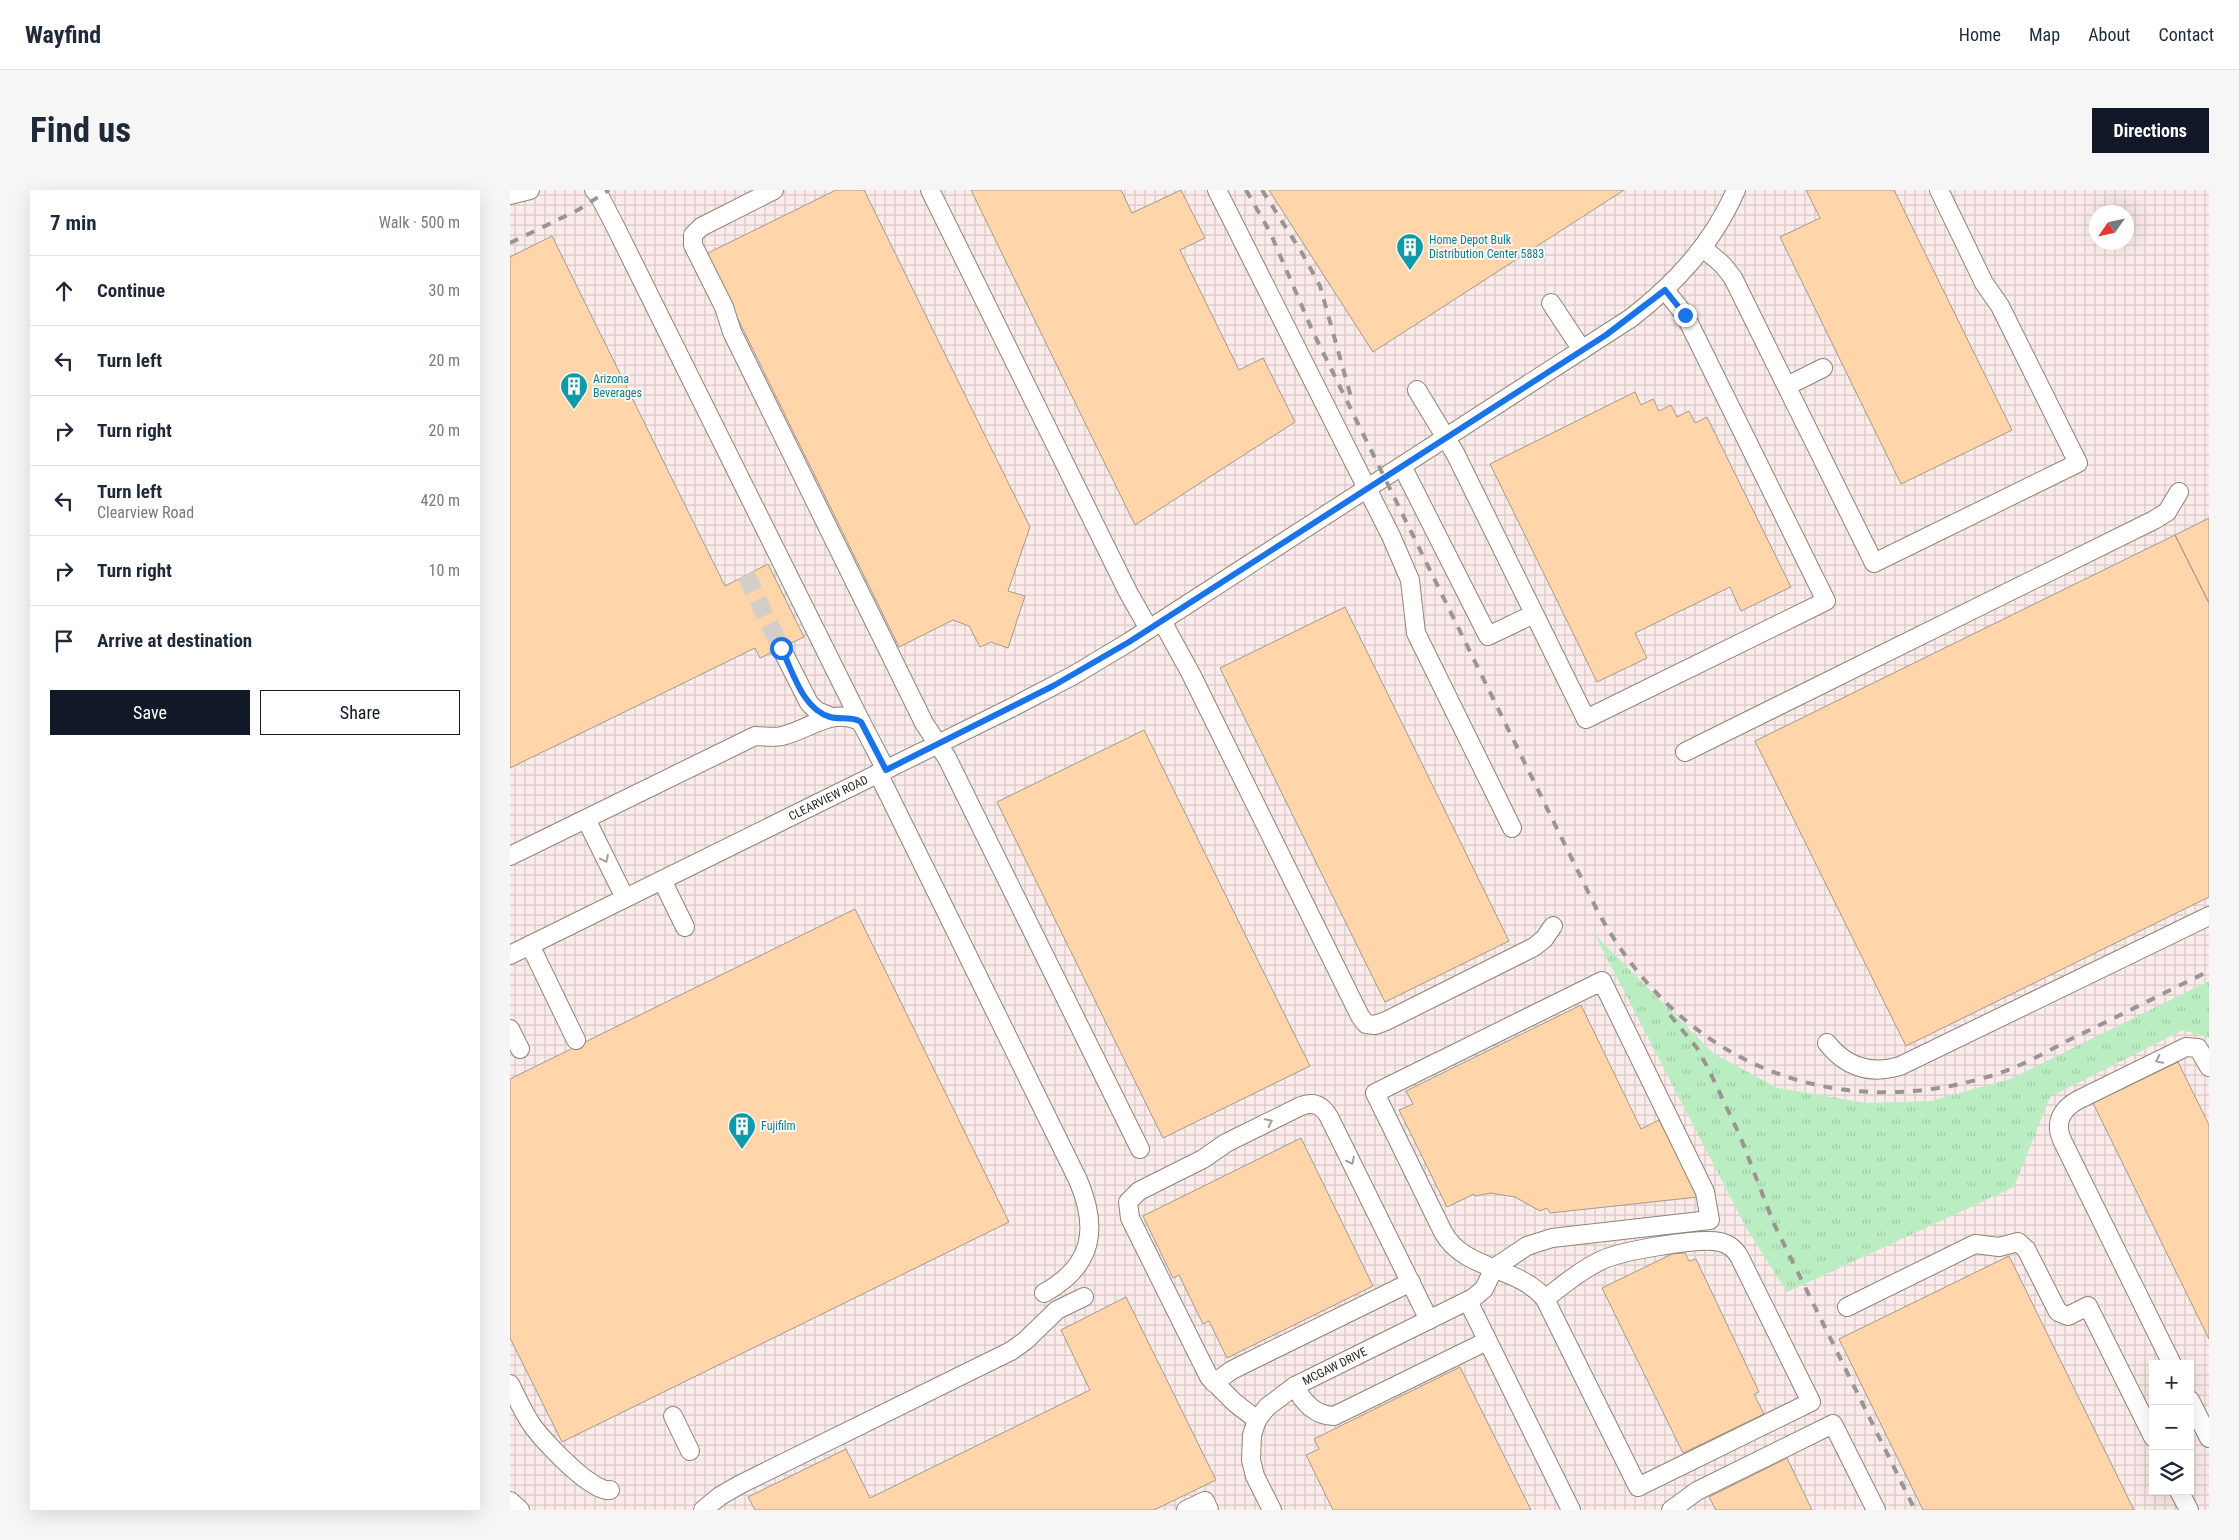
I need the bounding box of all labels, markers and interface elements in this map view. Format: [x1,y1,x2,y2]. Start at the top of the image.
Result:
text: Wayfind [25,21,101,49]
text: Home [1959,24,2001,45]
text: Map [2029,24,2060,45]
text: About [2088,24,2130,45]
text: Contact [2158,24,2214,45]
button: Directions [2092,108,2209,153]
text: Find us [30,110,131,151]
north arrow [2089,205,2134,250]
text: 7 min [50,211,97,235]
text: Walk · 500 m [379,213,460,232]
building icon: Home Depot Bulk Distribution Center 5883 [1395,232,1425,271]
place label: Home Depot Bulk Distribution Center 5883 [1429,233,1544,261]
icon: ahead [50,277,78,305]
text: Continue [97,279,165,302]
text: 30 m [428,281,460,300]
route end [1674,304,1697,327]
icon: left [50,347,78,375]
text: Turn left [97,349,162,372]
text: 20 m [428,351,460,370]
building icon: Arizona Beverages [559,371,589,410]
place label: Arizona Beverages [593,372,642,400]
icon: right [50,417,78,445]
text: Turn right [97,419,172,442]
text: 20 m [428,421,460,440]
text: Turn left [97,480,162,503]
icon: left [50,487,78,515]
text: 420 m [421,491,460,510]
text: Clearview Road [97,503,194,522]
icon: right [50,557,78,585]
text: Turn right [97,559,172,582]
text: 10 m [428,561,460,580]
icon: arrive [50,627,78,655]
text: Arrive at destination [97,629,252,652]
route start [770,637,793,660]
button: Save [50,690,250,735]
button: Share [260,690,460,735]
street label: CLEARVIEW ROAD [786,773,870,823]
one-way arrow [599,853,609,862]
one-way arrow [2156,1053,2165,1063]
building icon: Fujifilm [727,1111,757,1150]
one-way arrow [1264,1118,1273,1128]
place label: Fujifilm [761,1119,796,1133]
one-way arrow [1344,1156,1355,1165]
street label: MCGAW DRIVE [1300,1345,1369,1388]
map controls [2149,1360,2194,1495]
button: + [2149,1360,2194,1405]
button: − [2149,1405,2194,1450]
button: layers [2149,1450,2194,1495]

